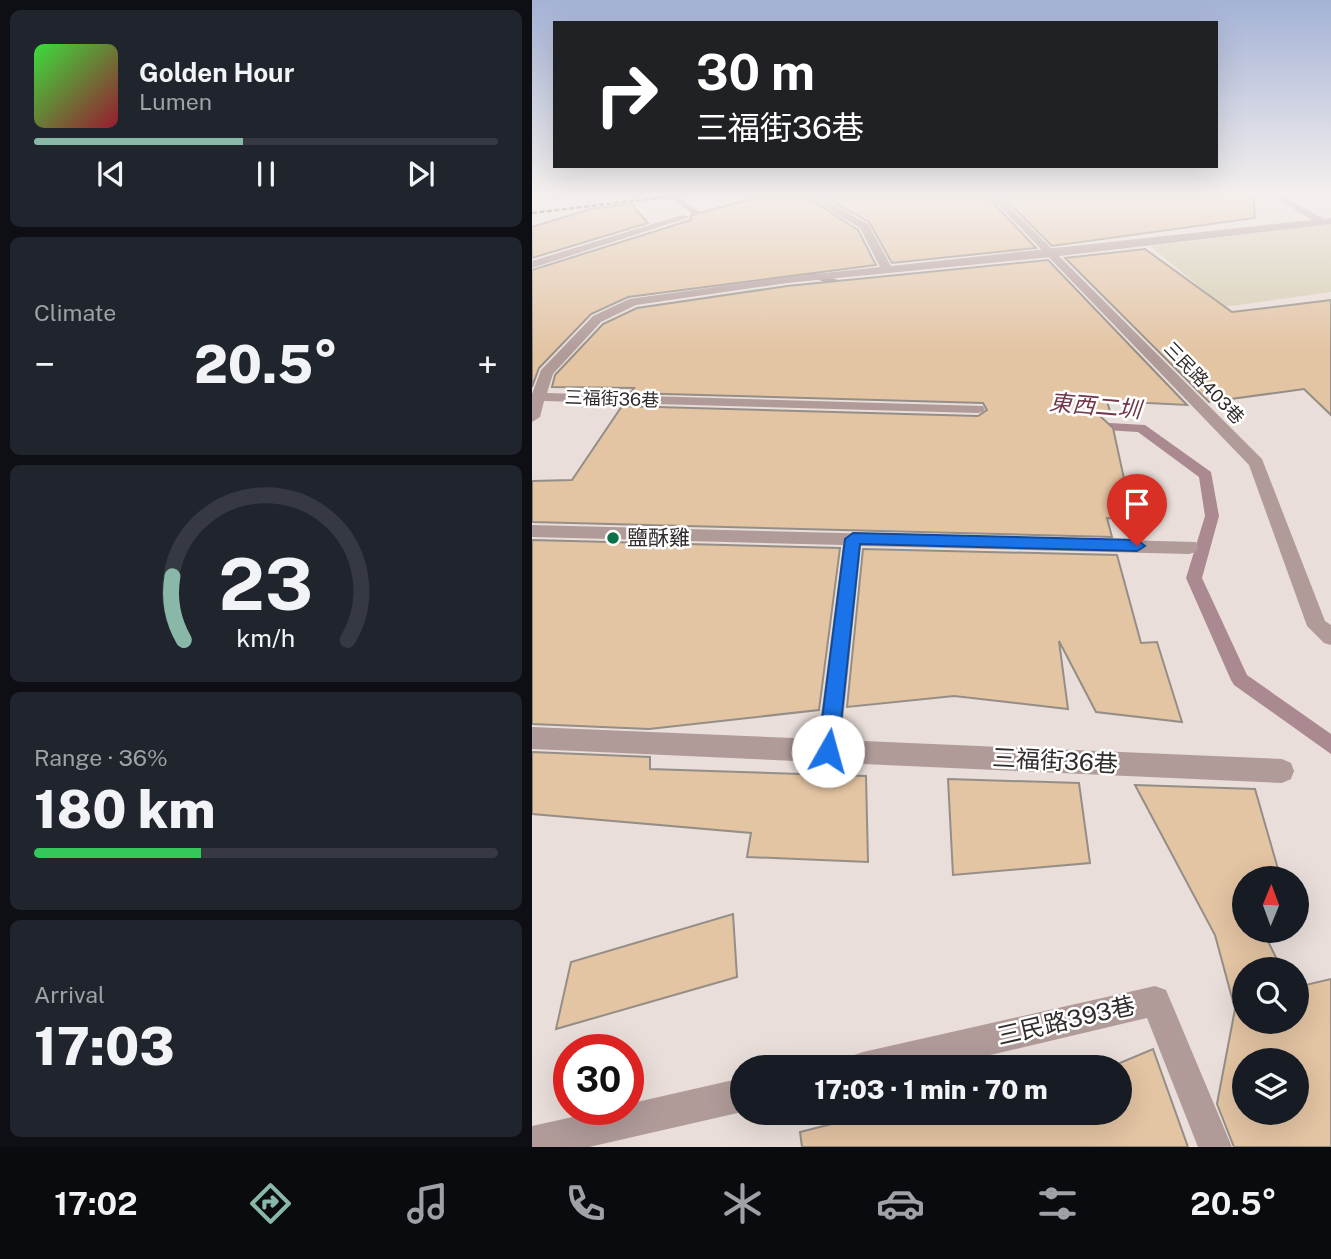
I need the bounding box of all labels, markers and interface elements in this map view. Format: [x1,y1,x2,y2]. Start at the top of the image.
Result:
text: 30 m [696,43,815,101]
icon: right [581,49,672,140]
text: Golden Hour [139,57,294,88]
text: Lumen [139,88,212,115]
text: 三福街36巷 [696,109,864,146]
icon: previous [92,155,130,193]
icon: pause [247,155,285,193]
icon: next [402,155,440,193]
text: Climate [34,299,116,326]
text: 20.5° [194,334,338,395]
street label: 三民路403巷 [1160,337,1249,428]
text: − [34,342,55,387]
text: + [477,342,498,387]
street label: 三福街36巷 [564,386,660,411]
water label: 東西二圳 [1048,388,1145,423]
pin [1107,474,1167,546]
icon: arrive [1118,485,1156,523]
place label: 鹽酥雞 [627,525,690,550]
marker: 鹽酥雞 [605,530,621,546]
text: 23 [219,541,313,626]
text: km/h [237,622,295,652]
position arrow [791,714,865,788]
street label: 三福街36巷 [991,743,1119,777]
text: Range · 36% [34,744,168,771]
text: 180 km [34,779,216,840]
north arrow [1232,866,1309,943]
map controls [1232,866,1309,1125]
button: search [1232,957,1309,1034]
text: Arrival [34,981,105,1008]
street label: 三民路393巷 [994,991,1138,1050]
text: 17:03 [34,1016,175,1077]
speed limit sign: 30 [553,1034,644,1125]
button: layers [1232,1048,1309,1125]
text: 17:03 · 1 min · 70 m [814,1074,1048,1105]
icon: directions [246,1179,295,1228]
icon: music [403,1179,452,1228]
icon: phone [561,1179,610,1228]
icon: climate [718,1179,767,1228]
icon: car [876,1179,925,1228]
icon: filters [1033,1179,1082,1228]
text: 17:02 [54,1185,138,1222]
text: 20.5° [1190,1185,1277,1222]

